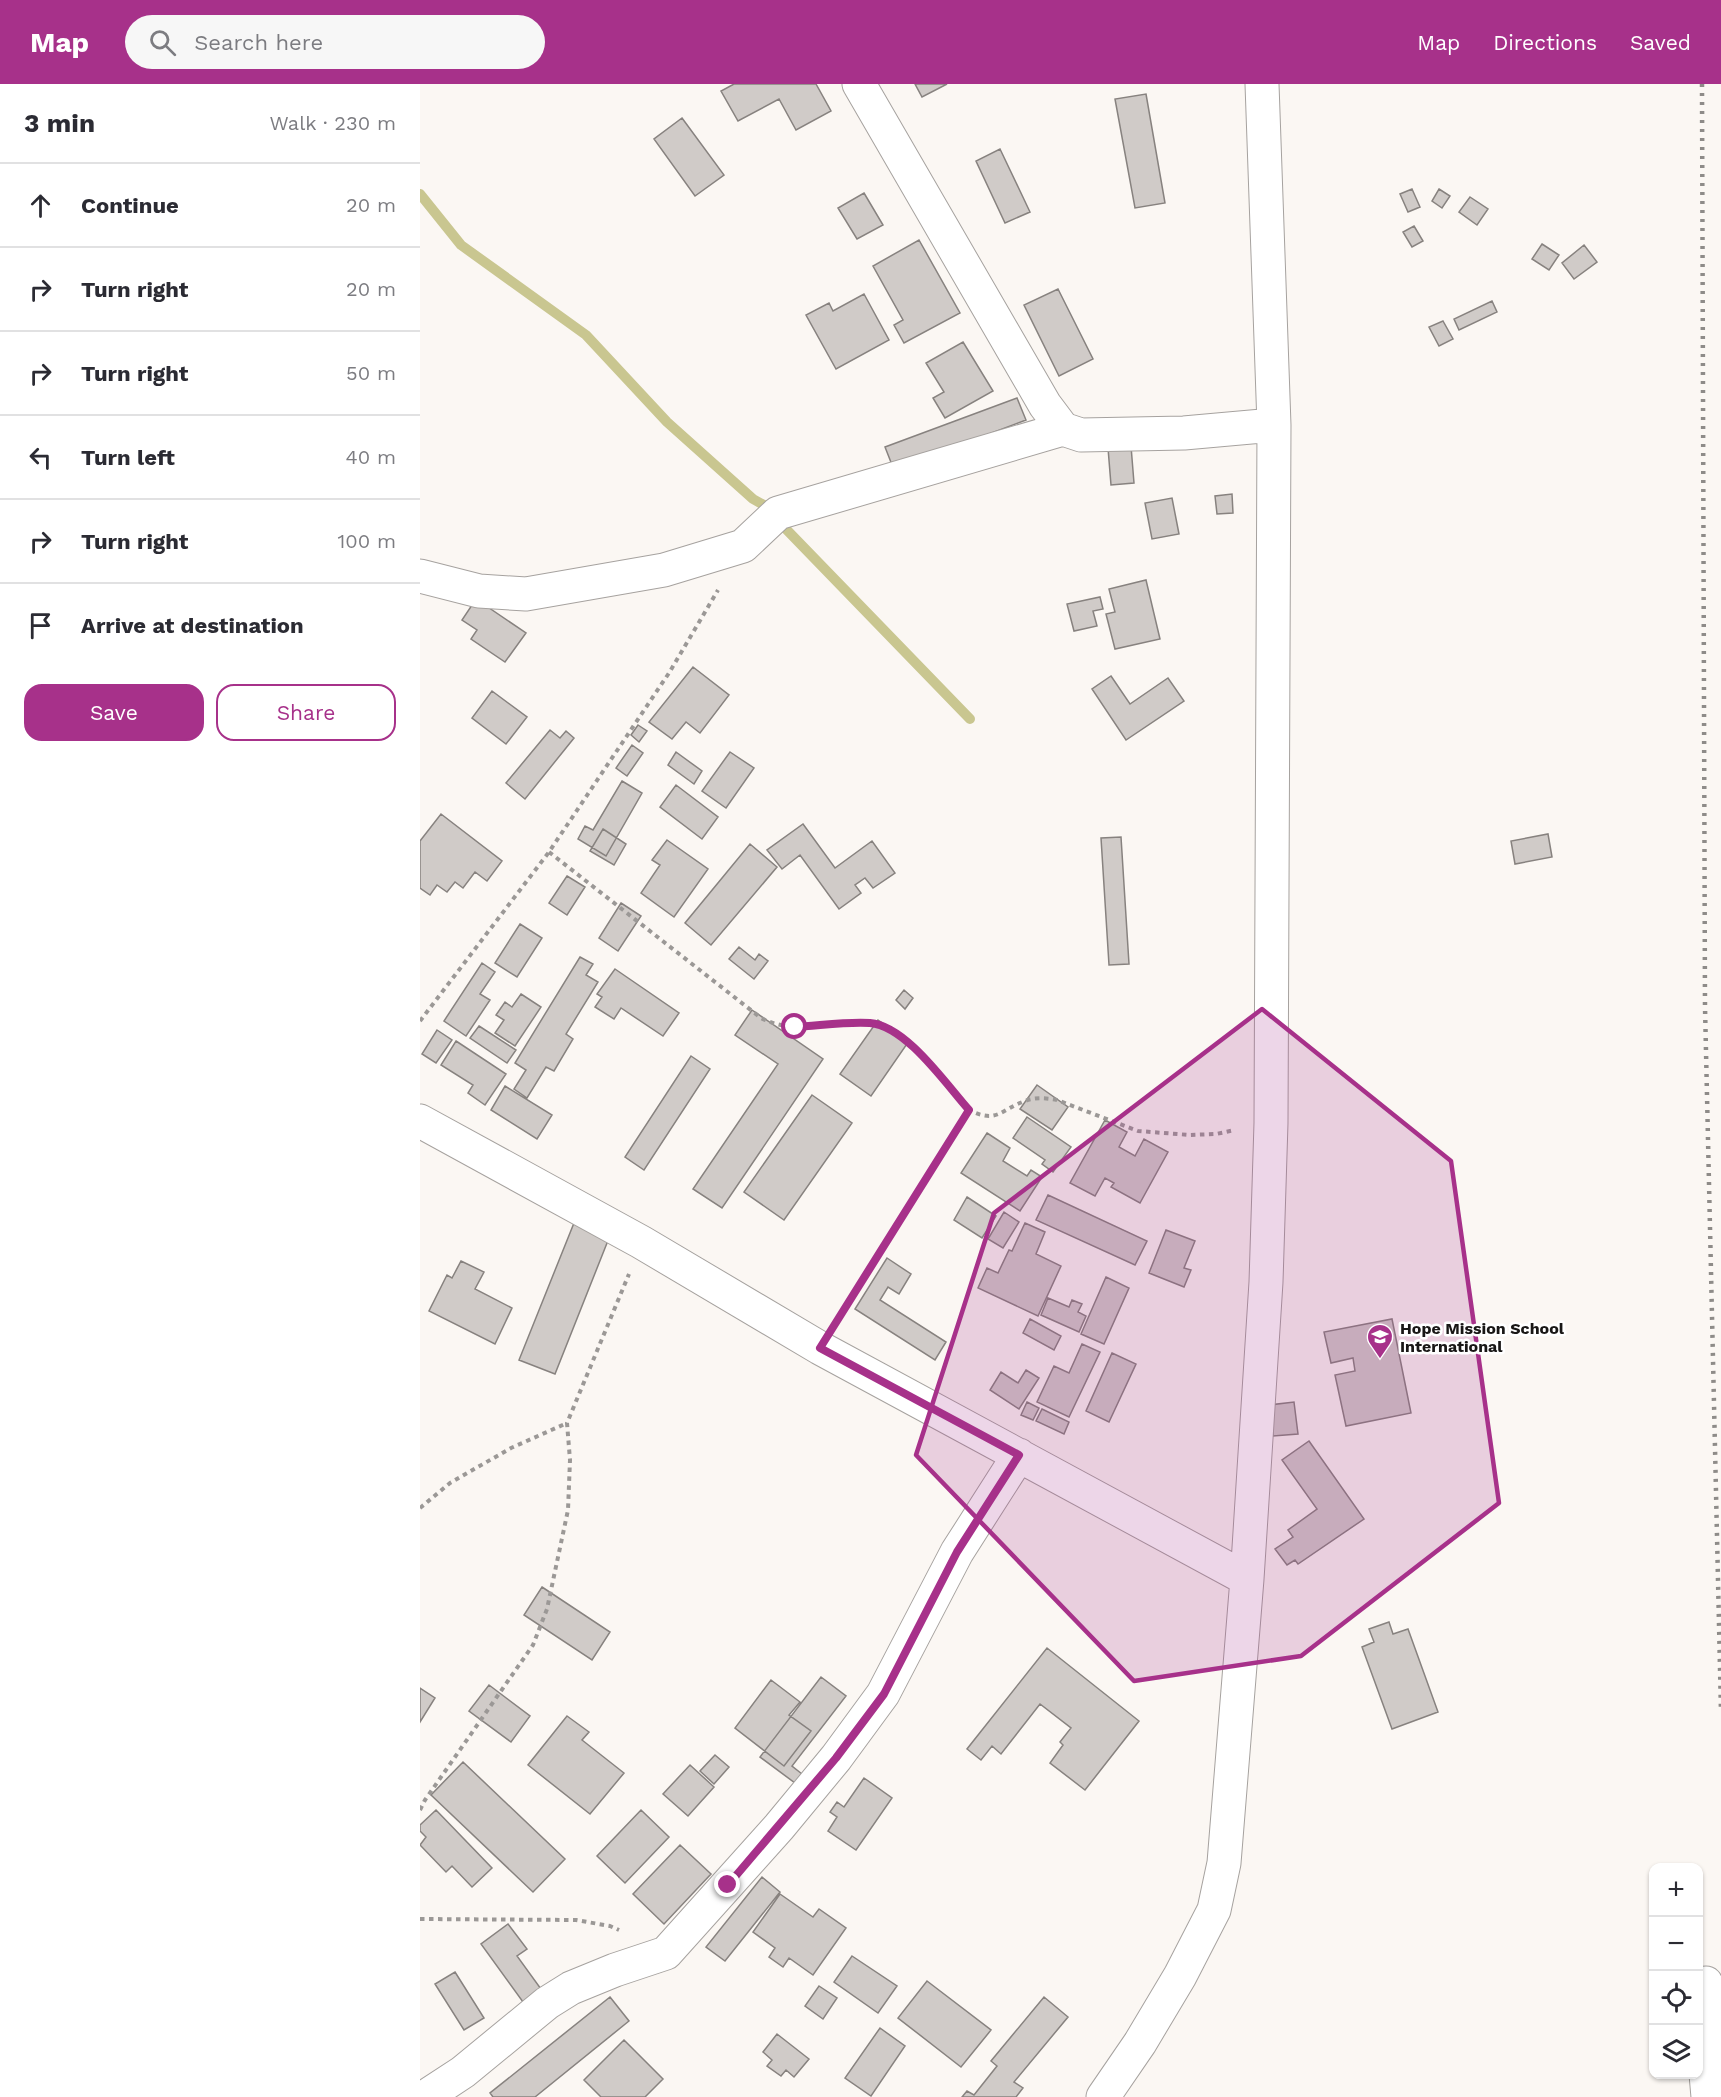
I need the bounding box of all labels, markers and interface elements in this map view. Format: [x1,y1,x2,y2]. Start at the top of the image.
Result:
search box [125,15,545,69]
text: Map [30,26,89,59]
icon: search [146,26,179,59]
text: Search here [194,30,323,55]
text: Map [1417,30,1460,55]
text: Directions [1493,30,1597,55]
text: Saved [1630,30,1691,55]
text: 3 min [24,108,95,138]
text: Walk · 230 m [269,111,396,135]
icon: ahead [24,189,57,222]
text: Continue [81,193,179,218]
text: 20 m [346,193,396,217]
icon: right [24,273,57,306]
text: Turn right [81,277,188,302]
text: 20 m [346,277,396,301]
icon: right [24,357,57,390]
text: Turn right [81,361,188,386]
text: 50 m [346,361,396,385]
icon: left [24,441,57,474]
text: Turn left [81,445,175,470]
text: 40 m [345,445,396,469]
icon: right [24,525,57,558]
text: Turn right [81,529,188,554]
text: 100 m [337,529,396,553]
icon: arrive [24,609,57,642]
text: Arrive at destination [81,613,304,638]
button: Save [24,684,204,741]
button: Share [216,684,396,741]
route start [781,1013,807,1039]
place label: Hope Mission School International [1400,1319,1565,1356]
school or university icon: Hope Mission School International [1365,1322,1395,1360]
map controls [1649,1863,1703,2079]
button: + [1649,1863,1703,1917]
route end [714,1871,740,1897]
button: − [1649,1917,1703,1971]
button: locate [1649,1971,1703,2025]
button: layers [1649,2025,1703,2079]

